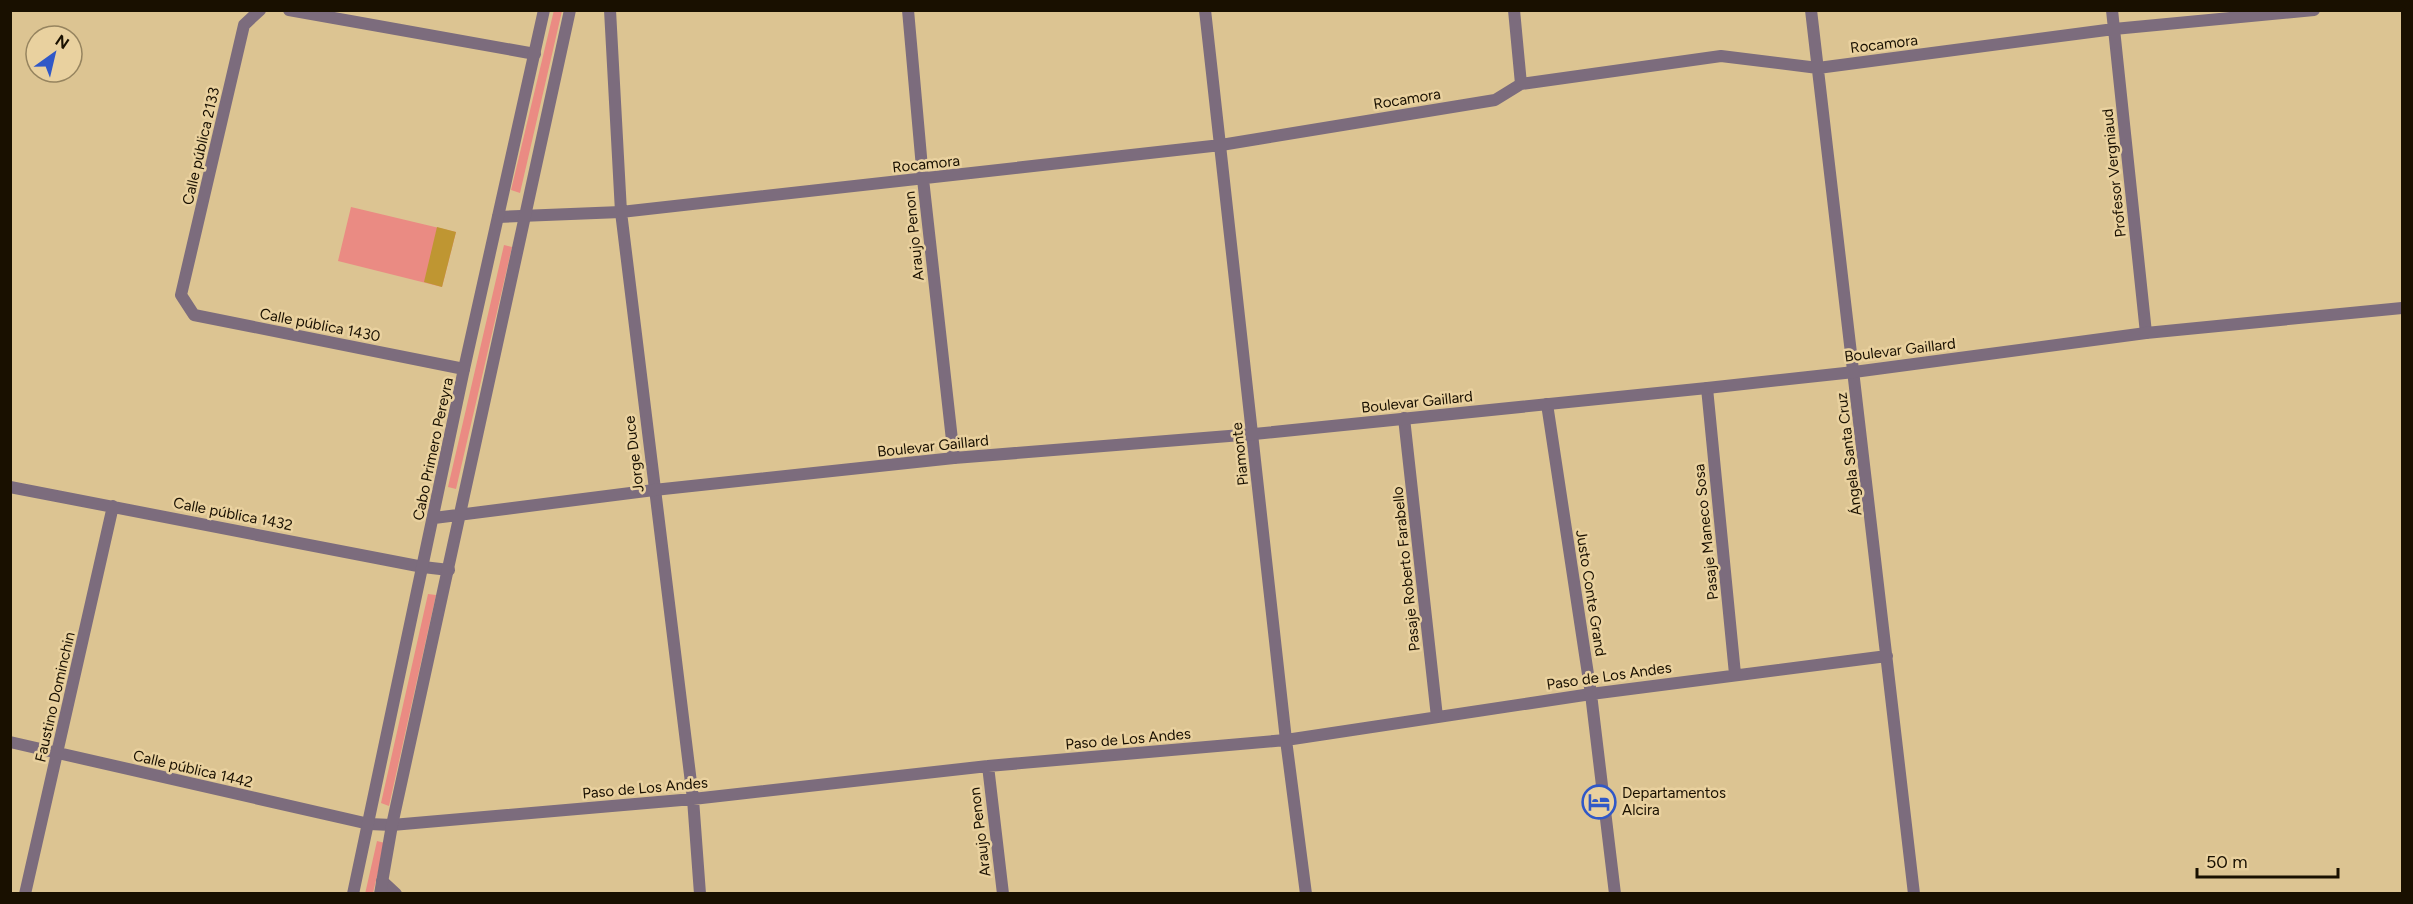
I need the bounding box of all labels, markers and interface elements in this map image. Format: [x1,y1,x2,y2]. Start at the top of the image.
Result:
north arrow [24,24,84,84]
text: N [52,31,73,53]
street label: Rocamora [1849,31,1919,57]
street label: Calle pública 2133 [179,85,223,207]
street label: Rocamora [1372,85,1442,113]
street label: Profesor Vergniaud [2098,108,2130,238]
street label: Rocamora [891,151,961,177]
street label: Araujo Penon [900,190,928,282]
street label: Calle pública 1430 [258,304,382,346]
street label: Boulevar Gaillard [1843,334,1957,366]
street label: Cabo Primero Pereyra [409,376,457,522]
street label: Boulevar Gaillard [1360,387,1474,417]
street label: Ángela Santa Cruz [1833,391,1865,517]
street label: Jorge Duce [620,415,648,493]
street label: Piamonte [1228,421,1252,487]
street label: Boulevar Gaillard [876,431,990,461]
street label: Pasaje Maneco Sosa [1690,463,1722,601]
street label: Pasaje Roberto Farabello [1388,485,1424,652]
street label: Calle pública 1432 [172,494,294,534]
street label: Justo Conte Grand [1572,528,1610,658]
street label: Faustino Dominchin [31,630,79,764]
street label: Paso de Los Andes [1545,658,1673,694]
street label: Paso de Los Andes [1064,725,1192,753]
street label: Calle pública 1442 [131,746,255,792]
street label: Paso de Los Andes [581,774,709,802]
hotel icon: Departamentos Alcira [1581,784,1617,820]
place label: Departamentos Alcira [1622,784,1726,819]
street label: Araujo Penon [966,786,994,878]
scale bar [2197,841,2338,879]
text: 50 m [2206,851,2248,873]

